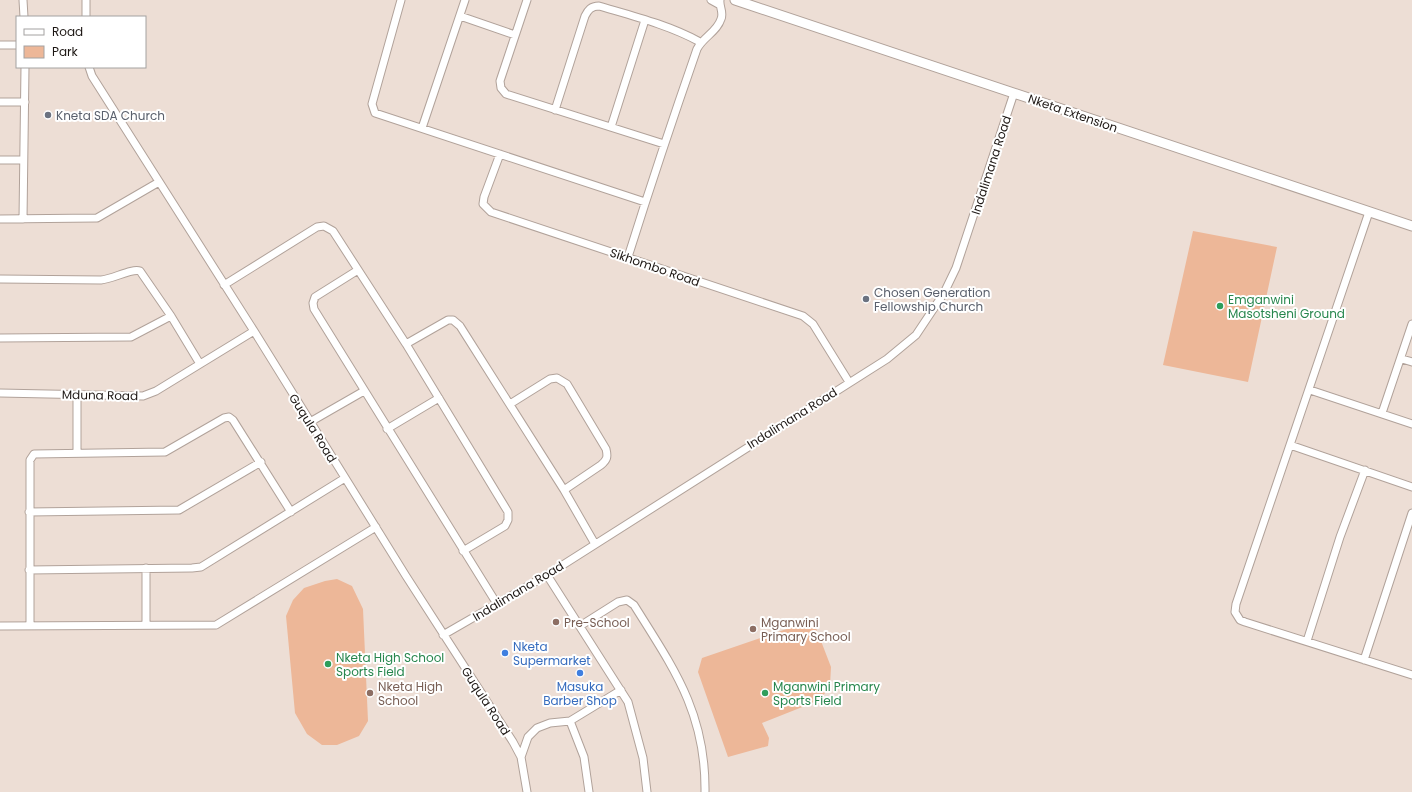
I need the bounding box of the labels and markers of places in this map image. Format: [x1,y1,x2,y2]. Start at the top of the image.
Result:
place label: Kneta SDA Church [56,107,165,124]
marker: Kneta SDA Church [43,110,53,120]
place label: Chosen Generation Fellowship Church [874,284,990,315]
place label: Emganwini Masotsheni Ground [1228,291,1345,322]
marker: Chosen Generation Fellowship Church [861,294,871,304]
marker: Emganwini Masotsheni Ground [1215,301,1225,311]
place label: Pre-School [564,614,630,631]
place label: Mganwini Primary School [761,614,851,645]
marker: Pre-School [551,617,561,627]
marker: Mganwini Primary School [748,624,758,634]
place label: Nketa Supermarket [513,638,591,669]
marker: Nketa Supermarket [500,648,510,658]
place label: Nketa High School Sports Field [336,649,444,680]
marker: Nketa High School Sports Field [323,659,333,669]
marker: Masuka Barber Shop [575,668,585,678]
place label: Nketa High School [378,678,443,709]
place label: Masuka Barber Shop [543,678,617,709]
place label: Mganwini Primary Sports Field [773,678,880,709]
marker: Nketa High School [365,688,375,698]
marker: Mganwini Primary Sports Field [760,688,770,698]

